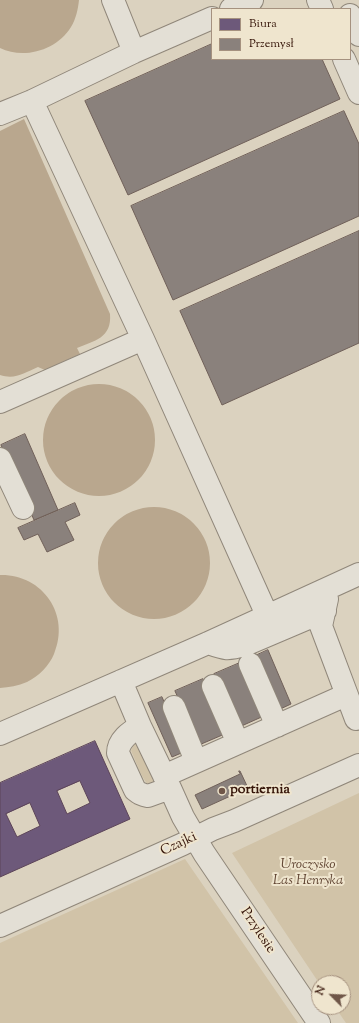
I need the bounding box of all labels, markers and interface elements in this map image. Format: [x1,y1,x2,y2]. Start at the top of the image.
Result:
legend [211,8,351,60]
text: Biura [249,15,277,33]
text: Przemysł [249,35,294,53]
place label: portiernia [230,783,290,799]
marker: portiernia [217,786,227,796]
street label: Czajki [158,829,200,861]
park label: Uroczysko Las Henryka [273,858,343,890]
street label: Przylesie [236,905,278,957]
north arrow [311,975,351,1015]
text: N [312,983,330,998]

